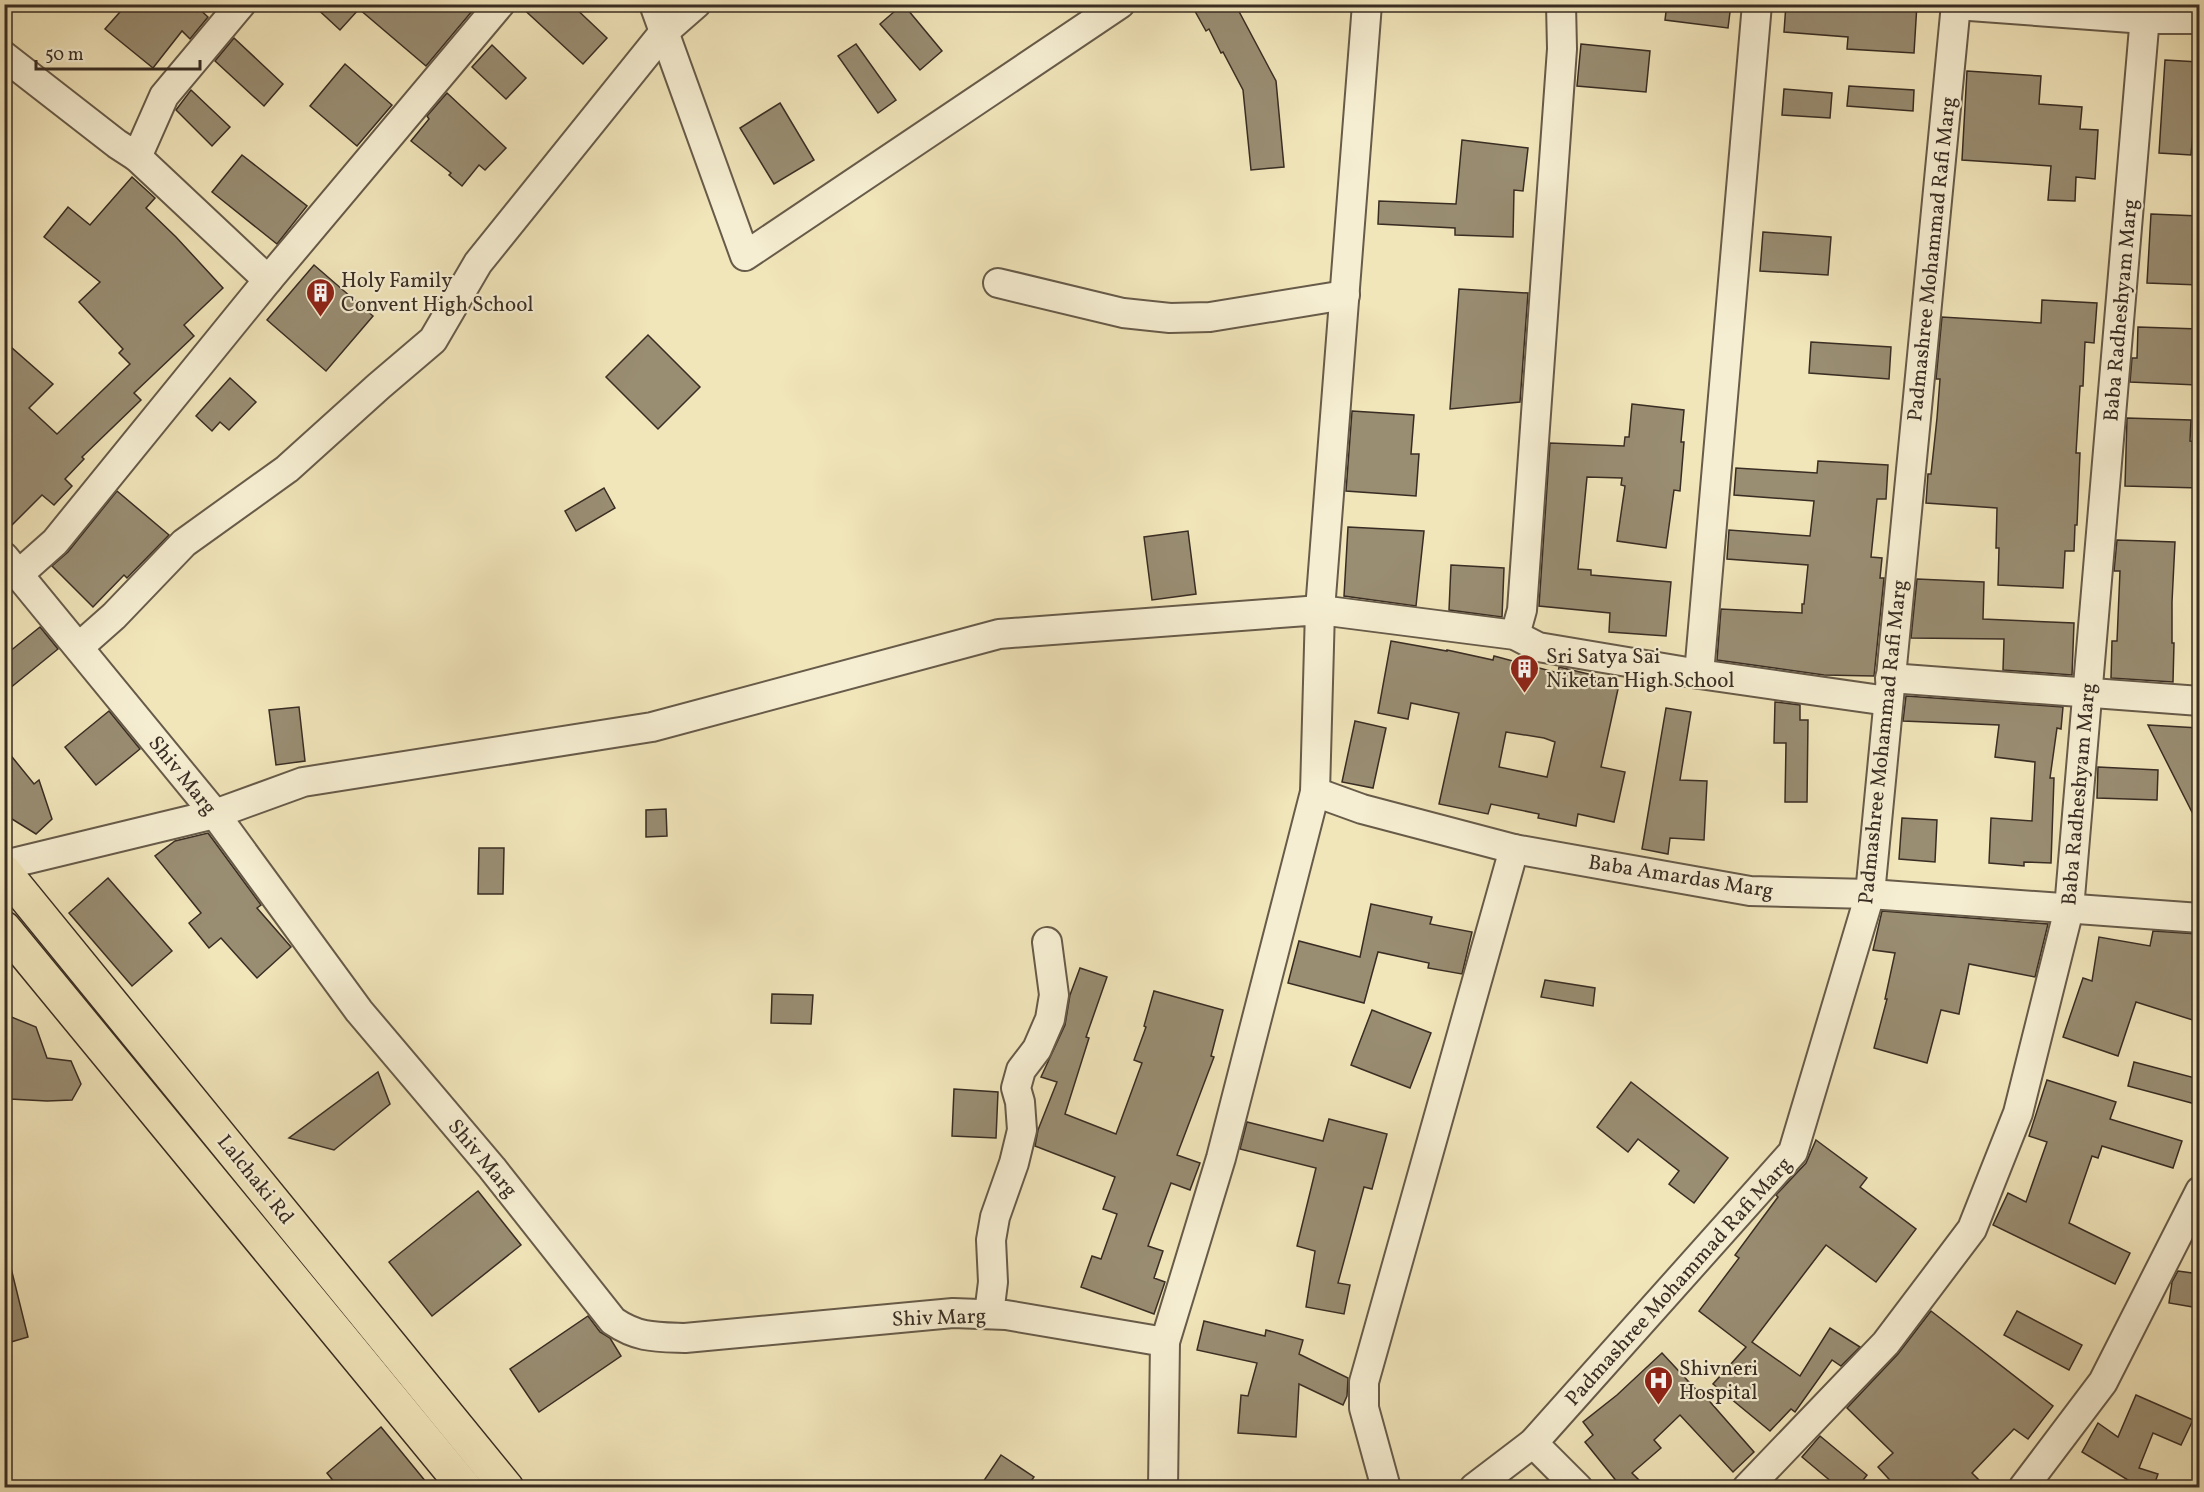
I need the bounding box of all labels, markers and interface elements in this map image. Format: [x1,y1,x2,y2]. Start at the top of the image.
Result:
scale bar [36,33,200,71]
text: 50 m [45,43,84,68]
street label: Padmashree Mohammad Rafi Marg [1901,95,1964,423]
street label: Baba Radheshyam Marg [2097,197,2146,423]
place label: Holy Family Convent High School [341,267,534,320]
building icon: Holy Family Convent High School [304,276,336,318]
street label: Padmashree Mohammad Rafi Marg [1852,578,1915,906]
place label: Sri Satya Sai Niketan High School [1546,643,1735,696]
building icon: Sri Satya Sai Niketan High School [1509,652,1541,694]
street label: Baba Radheshyam Marg [2055,681,2104,907]
street label: Shiv Marg [141,730,223,822]
street label: Baba Amardas Marg [1586,849,1776,906]
street label: Shiv Marg [440,1113,523,1205]
street label: Lalchaki Rd [210,1129,300,1231]
street label: Padmashree Mohammad Rafi Marg [1559,1151,1799,1413]
street label: Shiv Marg [891,1302,987,1335]
place label: Shivneri Hospital [1679,1355,1758,1408]
hospital icon: Shivneri Hospital [1642,1364,1674,1406]

